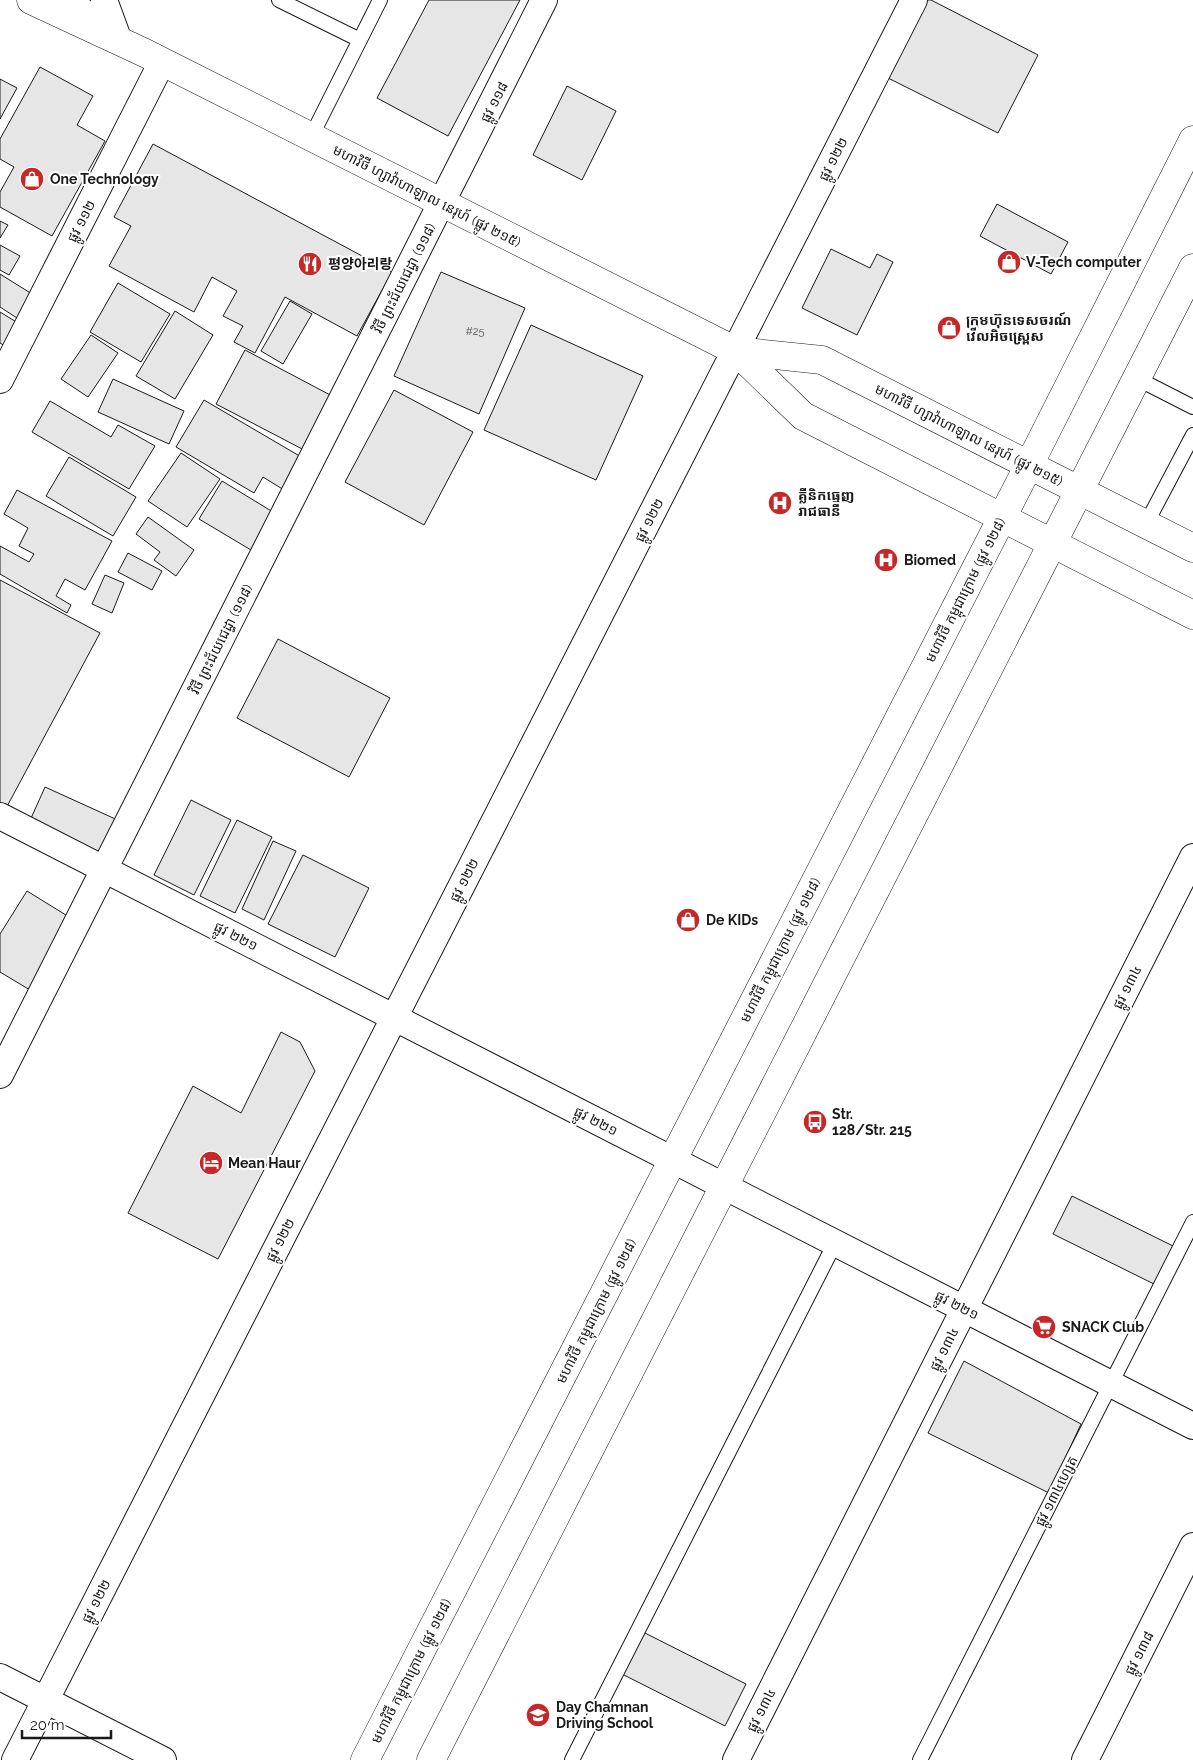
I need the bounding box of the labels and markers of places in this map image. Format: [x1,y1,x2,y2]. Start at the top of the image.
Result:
shop icon: One Technology [19,166,45,192]
place label: One Technology [50,171,159,187]
shop icon: V-Tech computer [996,249,1022,275]
restaurant icon: 평양아리랑 [297,251,323,277]
place label: V-Tech computer [1026,254,1142,270]
place label: 평양아리랑 [328,256,393,272]
place label: ក្រុមហ៊ុនទេសចរណ៍ វើលអិចស្រ្ពេស [966,312,1071,345]
shop icon: ក្រុមហ៊ុនទេសចរណ៍ វើលអិចស្រ្ពេស [936,315,962,341]
place label: គ្លីនិកធ្មេញ រាជធានី [798,487,855,519]
hospital icon: គ្លីនិកធ្មេញ រាជធានី [767,490,793,516]
hospital icon: Biomed [873,547,899,573]
place label: Biomed [904,552,956,568]
shop icon: De KIDs [675,907,701,933]
place label: De KIDs [706,912,758,928]
place label: Str. 128/Str. 215 [832,1106,912,1138]
bus stop icon: Str. 128/Str. 215 [802,1109,828,1135]
hotel icon: Mean Haur [198,1150,224,1176]
place label: Mean Haur [228,1155,301,1171]
supermarket icon: SNACK Club [1031,1314,1057,1340]
place label: SNACK Club [1062,1319,1144,1335]
place label: Day Chamnan Driving School [556,1699,654,1731]
school or university icon: Day Chamnan Driving School [525,1702,551,1728]

